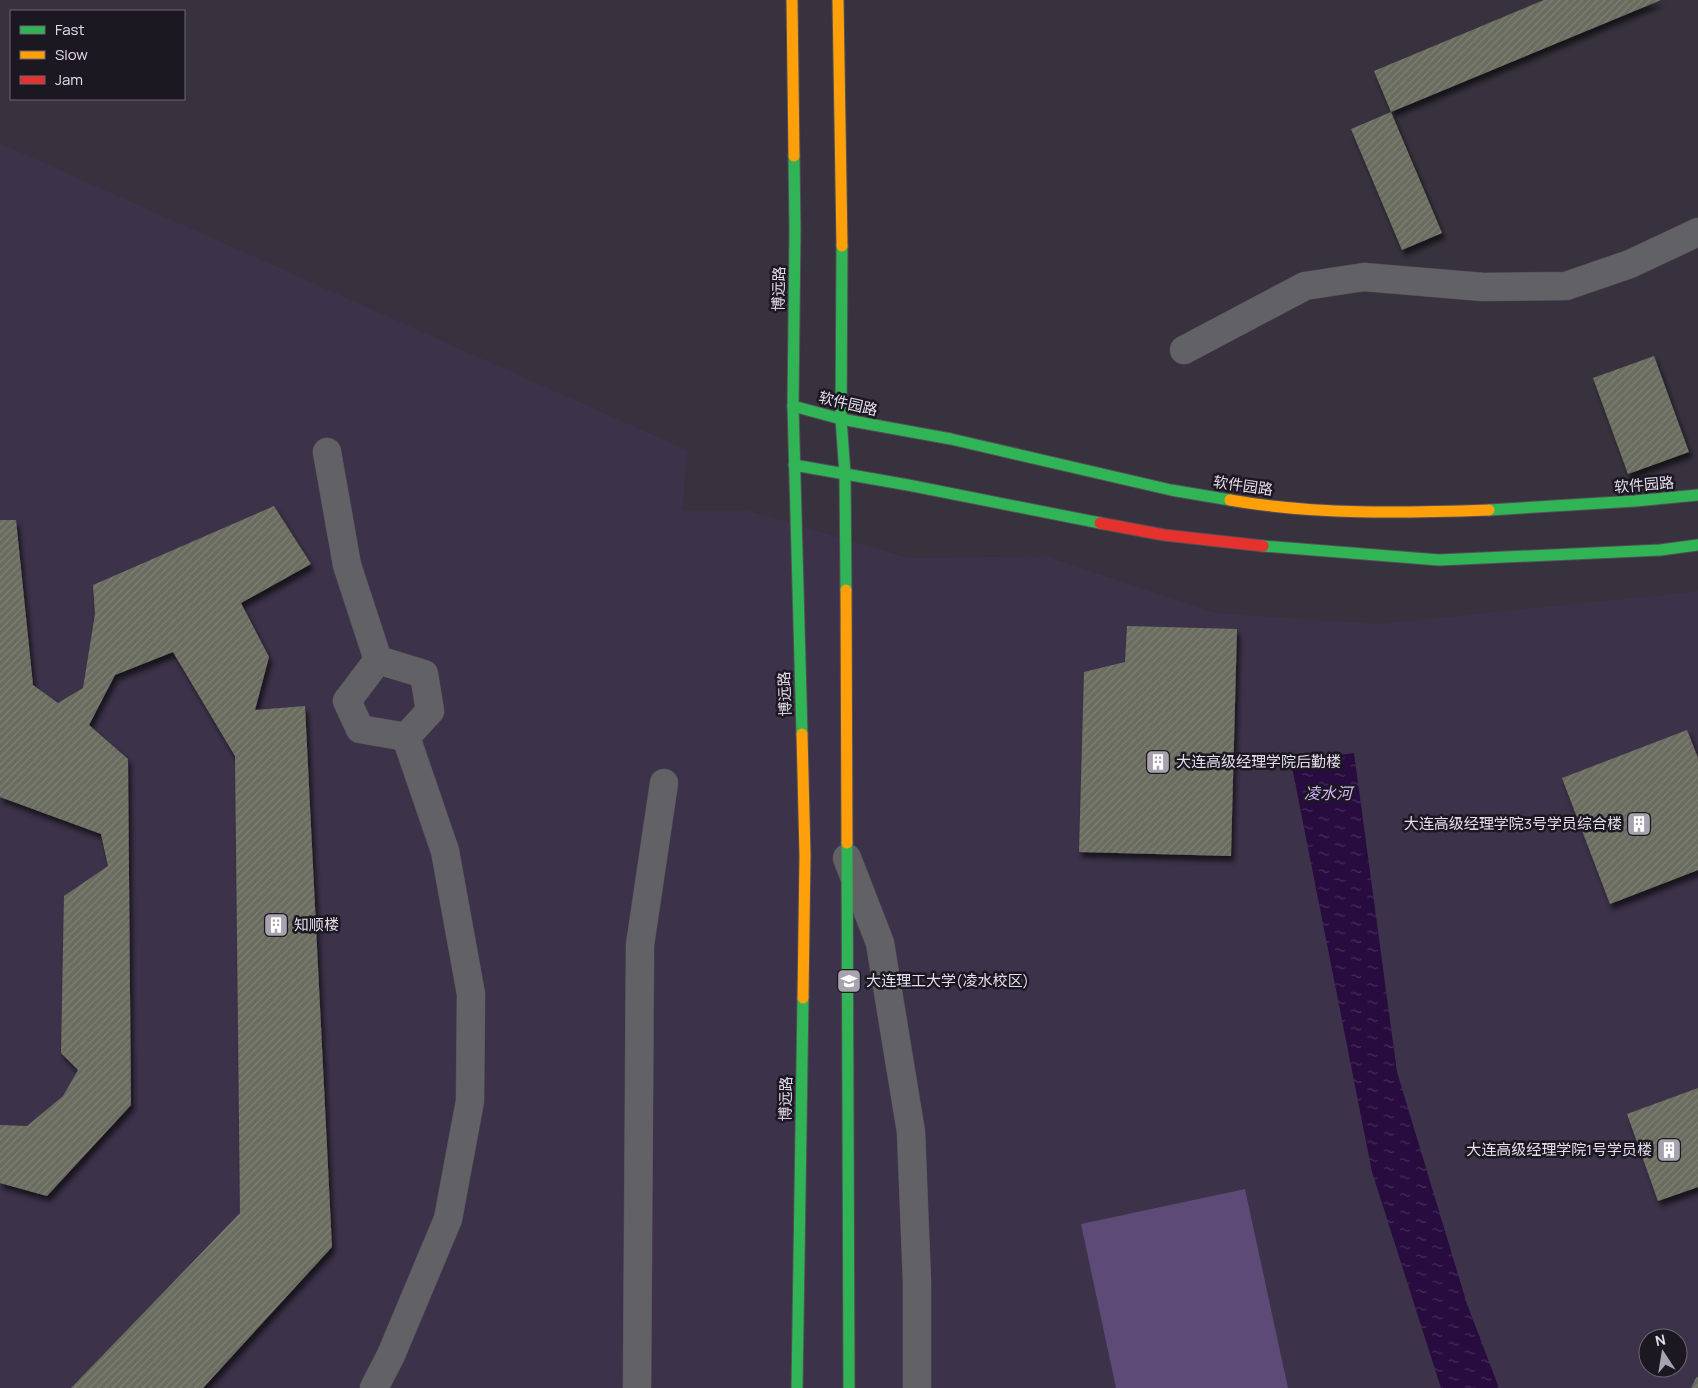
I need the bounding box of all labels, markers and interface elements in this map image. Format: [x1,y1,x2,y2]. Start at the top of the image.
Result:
legend [10,10,185,100]
text: Fast [55,19,84,40]
text: Slow [55,44,88,65]
text: Jam [55,69,83,90]
street label: 博远路 [768,266,789,312]
street label: 软件园路 [817,387,880,420]
street label: 软件园路 [1212,471,1274,500]
street label: 软件园路 [1613,471,1675,498]
street label: 博远路 [773,671,796,717]
building icon: 大连高级经理学院后勤楼 [1145,749,1171,775]
place label: 大连高级经理学院后勤楼 [1176,751,1341,772]
water label: 凌水河 [1304,782,1355,804]
building icon: 大连高级经理学院3号学员综合楼 [1626,811,1652,837]
place label: 大连高级经理学院3号学员综合楼 [1404,813,1622,834]
building icon: 知顺楼 [263,912,289,938]
place label: 知顺楼 [294,914,339,935]
school or university icon: 大连理工大学(凌水校区) [836,968,862,994]
place label: 大连理工大学(凌水校区) [866,970,1029,991]
street label: 博远路 [775,1076,796,1122]
building icon: 大连高级经理学院1号学员楼 [1656,1137,1682,1163]
place label: 大连高级经理学院1号学员楼 [1466,1139,1652,1160]
north arrow [1638,1328,1688,1378]
text: N [1653,1329,1667,1350]

